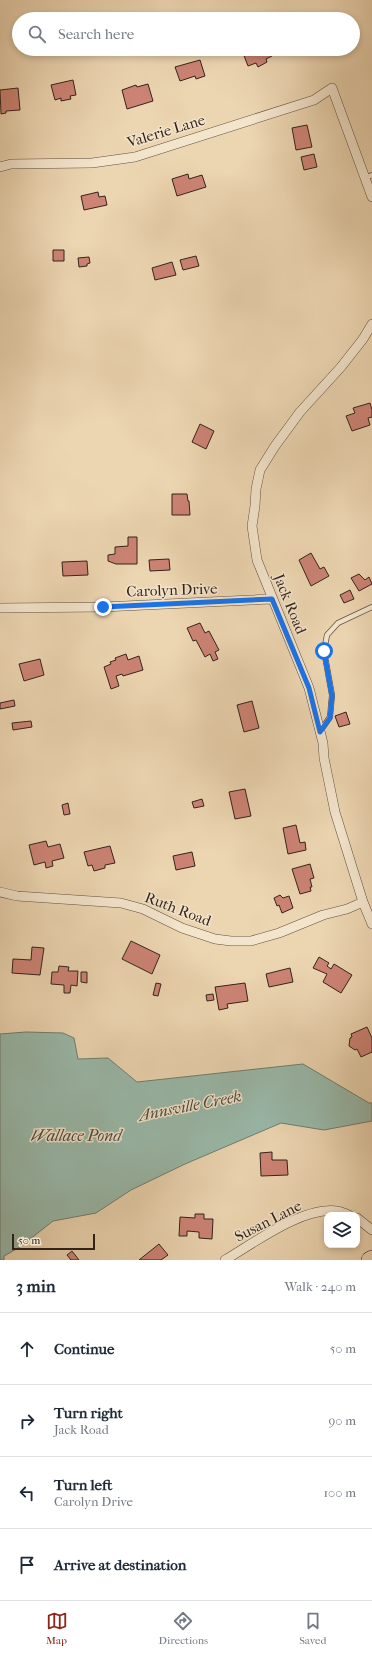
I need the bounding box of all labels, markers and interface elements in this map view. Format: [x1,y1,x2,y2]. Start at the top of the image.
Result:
search box [12,12,360,56]
icon: search [26,23,48,45]
text: Search here [58,25,134,43]
street label: Valerie Lane [124,110,208,152]
street label: Jack Road [269,570,310,637]
street label: Carolyn Drive [126,579,218,601]
route end [94,598,112,616]
route start [315,642,333,660]
street label: Ruth Road [142,888,214,930]
water label: Annsville Creek [135,1086,243,1125]
water label: Wallace Pond [31,1126,123,1145]
street label: Susan Lane [232,1196,305,1246]
map controls [324,1212,360,1248]
button: layers [324,1212,360,1248]
scale bar [12,1232,95,1251]
text: 50 m [18,1234,40,1247]
text: 3 min [16,1276,56,1296]
text: Walk · 240 m [284,1279,356,1294]
icon: ahead [16,1338,38,1360]
text: Continue [54,1340,114,1358]
text: 50 m [330,1341,356,1356]
text: Turn right [54,1404,123,1422]
icon: right [16,1410,38,1432]
text: 90 m [328,1413,356,1428]
text: Jack Road [54,1422,109,1437]
text: Turn left [54,1476,112,1494]
icon: left [16,1482,38,1504]
text: 100 m [323,1485,356,1500]
text: Carolyn Drive [54,1494,133,1509]
icon: arrive [16,1554,38,1576]
text: Arrive at destination [54,1556,186,1574]
tab: Map [46,1610,68,1647]
tab: Directions [159,1610,208,1647]
tab: Saved [299,1610,326,1647]

